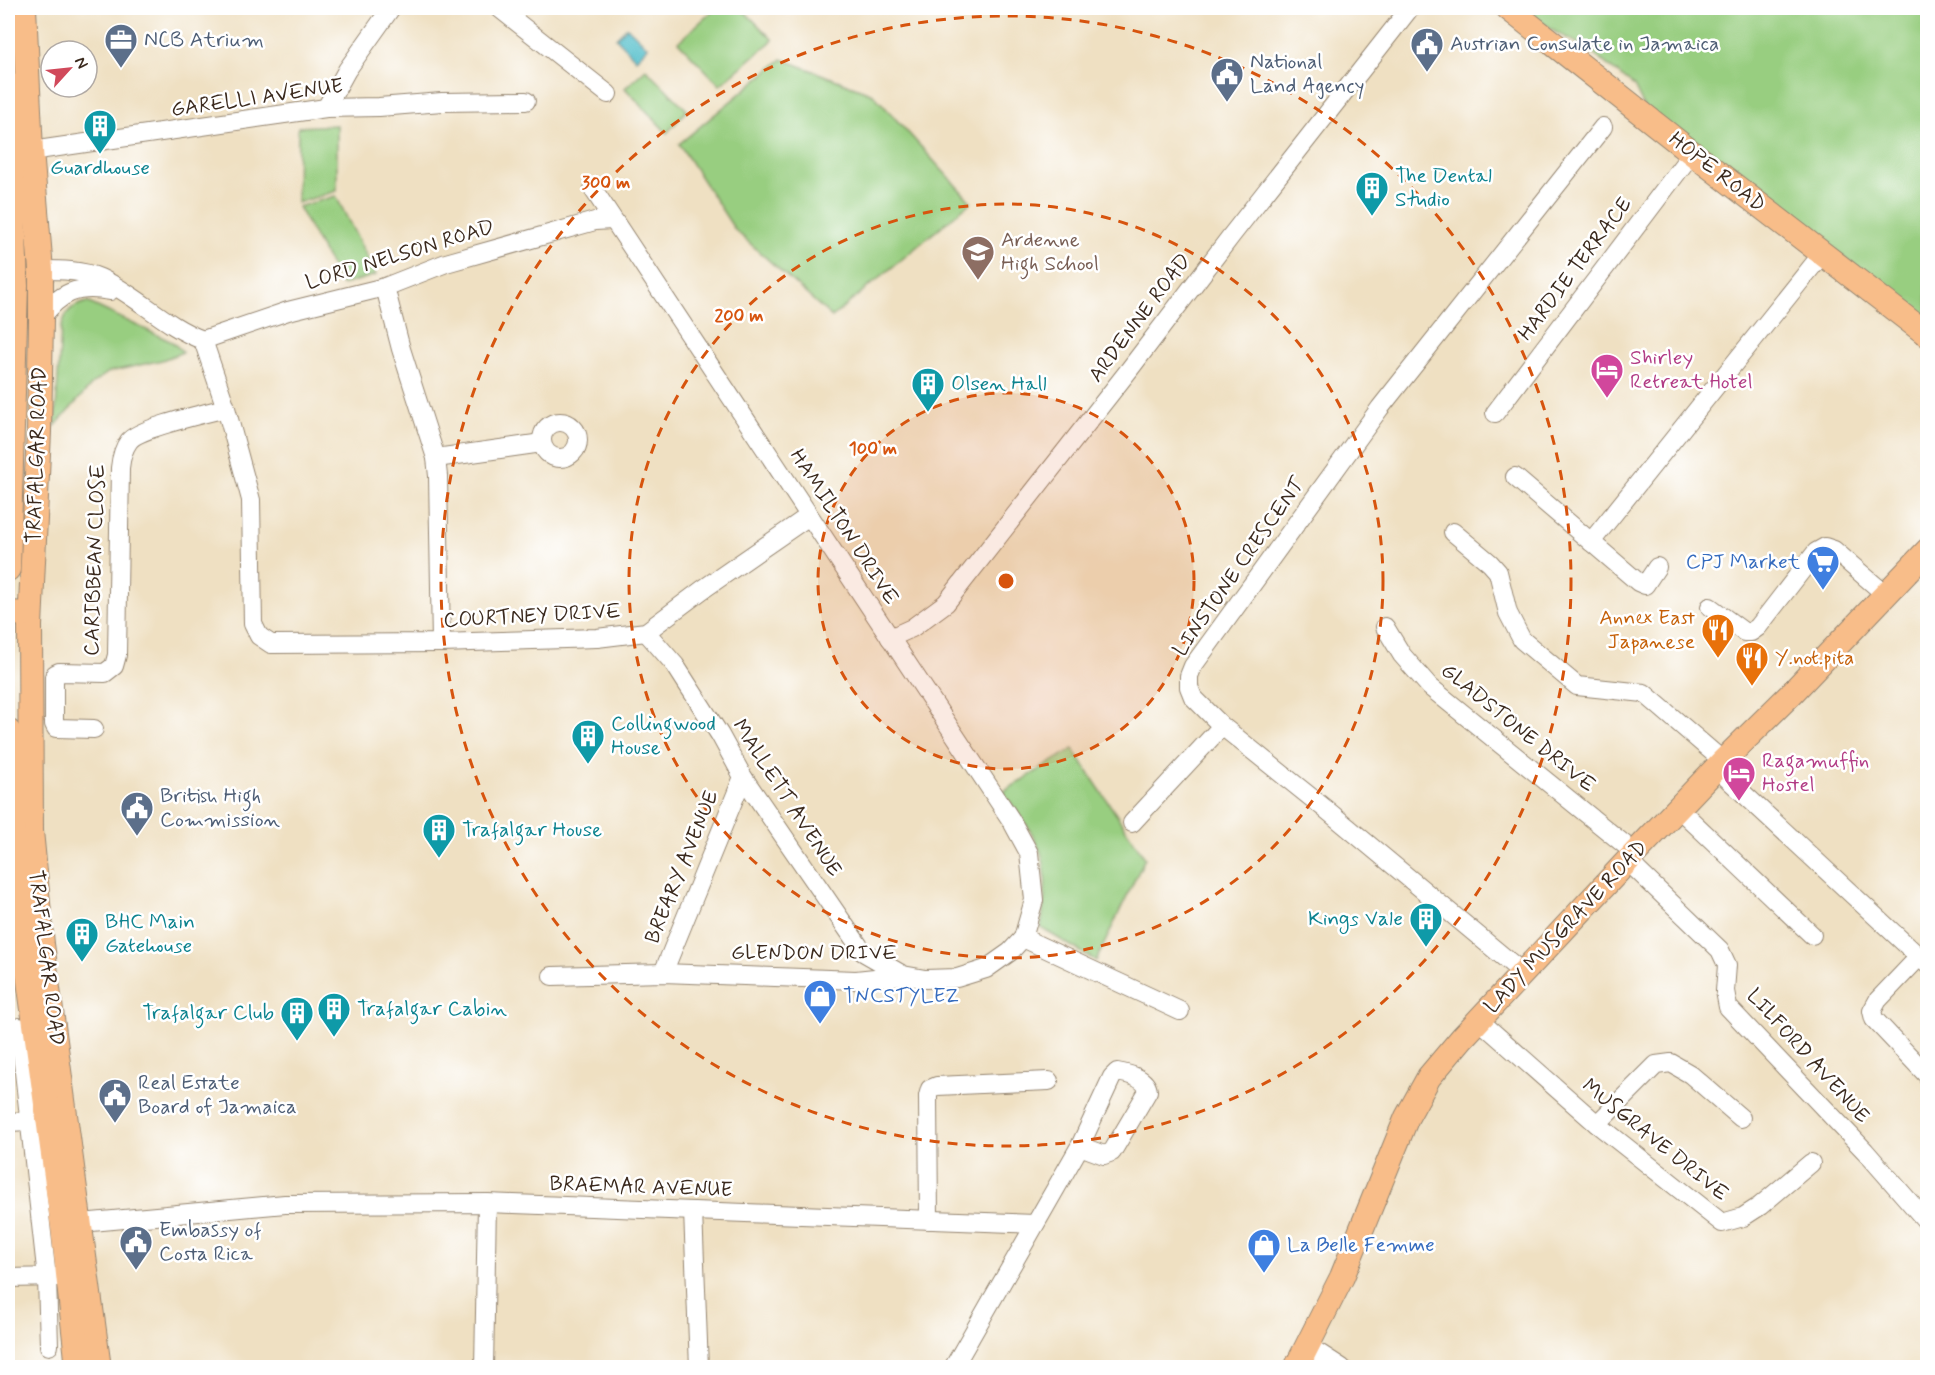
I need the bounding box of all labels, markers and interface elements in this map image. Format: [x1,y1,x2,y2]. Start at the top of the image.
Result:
office icon: NCB Atrium [103,22,139,69]
place label: NCB Atrium [144,26,264,54]
public building icon: Austrian Consulate in Jamaica [1409,26,1445,73]
place label: Austrian Consulate in Jamaica [1450,30,1719,58]
north arrow [39,39,99,99]
place label: National Land Agency [1250,48,1364,100]
text: N [69,53,93,72]
public building icon: National Land Agency [1209,56,1245,103]
street label: GARELLI AVENUE [169,72,345,124]
building icon: Guardhouse [82,108,118,155]
street label: HOPE ROAD [1663,125,1771,219]
place label: Guardhouse [50,154,150,182]
place label: The Dental Studio [1395,162,1492,214]
building icon: The Dental Studio [1354,170,1390,217]
text: 300 m [582,171,630,195]
street label: HARDIE TERRACE [1512,191,1638,347]
street label: LORD NELSON ROAD [302,213,498,297]
place label: Ardenne High School [1001,226,1099,280]
school or university icon: Ardenne High School [960,234,996,281]
street label: ARDENNE ROAD [1082,248,1198,388]
text: 200 m [714,304,764,328]
place label: Shirley Retreat Hotel [1630,344,1753,396]
hotel icon: Shirley Retreat Hotel [1589,352,1625,399]
street label: TRAFALGAR ROAD [20,366,54,544]
building icon: Olsen Hall [910,366,946,413]
place label: Olsen Hall [951,370,1047,398]
text: 100 m [849,437,897,461]
street label: HAMILTON DRIVE [783,444,905,610]
street label: CARIBBEAN CLOSE [78,463,112,656]
street label: LINSTONE CRESCENT [1166,471,1312,662]
supermarket icon: CPJ Market [1805,544,1841,591]
place label: CPJ Market [1686,548,1801,576]
centre of rings [996,571,1016,591]
street label: COURTNEY DRIVE [443,597,621,635]
place label: Annex East Japanese [1599,604,1695,656]
restaurant icon: Annex East Japanese [1700,612,1736,659]
restaurant icon: Y.not.pita [1734,640,1770,687]
place label: Y.not.pita [1775,644,1854,672]
street label: GLADSTONE DRIVE [1435,657,1601,799]
place label: Collingwood House [611,710,716,762]
street label: MALLETT AVENUE [726,714,848,882]
building icon: Collingwood House [570,718,606,765]
place label: Ragamuffin Hostel [1762,747,1869,799]
hotel icon: Ragamuffin Hostel [1721,755,1757,802]
place label: British High Commission [160,782,281,834]
street label: BREARY AVENUE [639,786,725,948]
public building icon: British High Commission [119,790,155,837]
building icon: Trafalgar House [421,812,457,859]
place label: Trafalgar House [462,816,602,846]
street label: LADY MUSGRAVE ROAD [1478,834,1654,1020]
street label: TRAFALGAR ROAD [21,869,71,1047]
building icon: Kings Vale [1408,901,1444,948]
place label: Kings Vale [1308,905,1403,934]
place label: BHC Main Gatehouse [105,908,195,960]
building icon: BHC Main Gatehouse [64,916,100,963]
street label: GLENDON DRIVE [731,939,897,967]
shop icon: TNCSTYLEZ [802,978,838,1025]
place label: TNCSTYLEZ [843,982,959,1010]
street label: LILFORD AVENUE [1740,983,1876,1129]
building icon: Trafalgar Cabin [316,991,352,1038]
building icon: Trafalgar Club [279,995,315,1042]
place label: Trafalgar Cabin [357,995,507,1025]
place label: Trafalgar Club [142,999,274,1029]
place label: Real Estate Board of Jamaica [138,1069,297,1121]
street label: MUSGRAVE DRIVE [1576,1072,1734,1208]
public building icon: Real Estate Board of Jamaica [97,1077,133,1124]
street label: BRAEMAR AVENUE [549,1170,733,1204]
place label: Embassy of Costa Rica [159,1216,262,1268]
public building icon: Embassy of Costa Rica [118,1224,154,1271]
shop icon: La Belle Femme [1246,1227,1282,1274]
place label: La Belle Femme [1287,1231,1435,1259]

